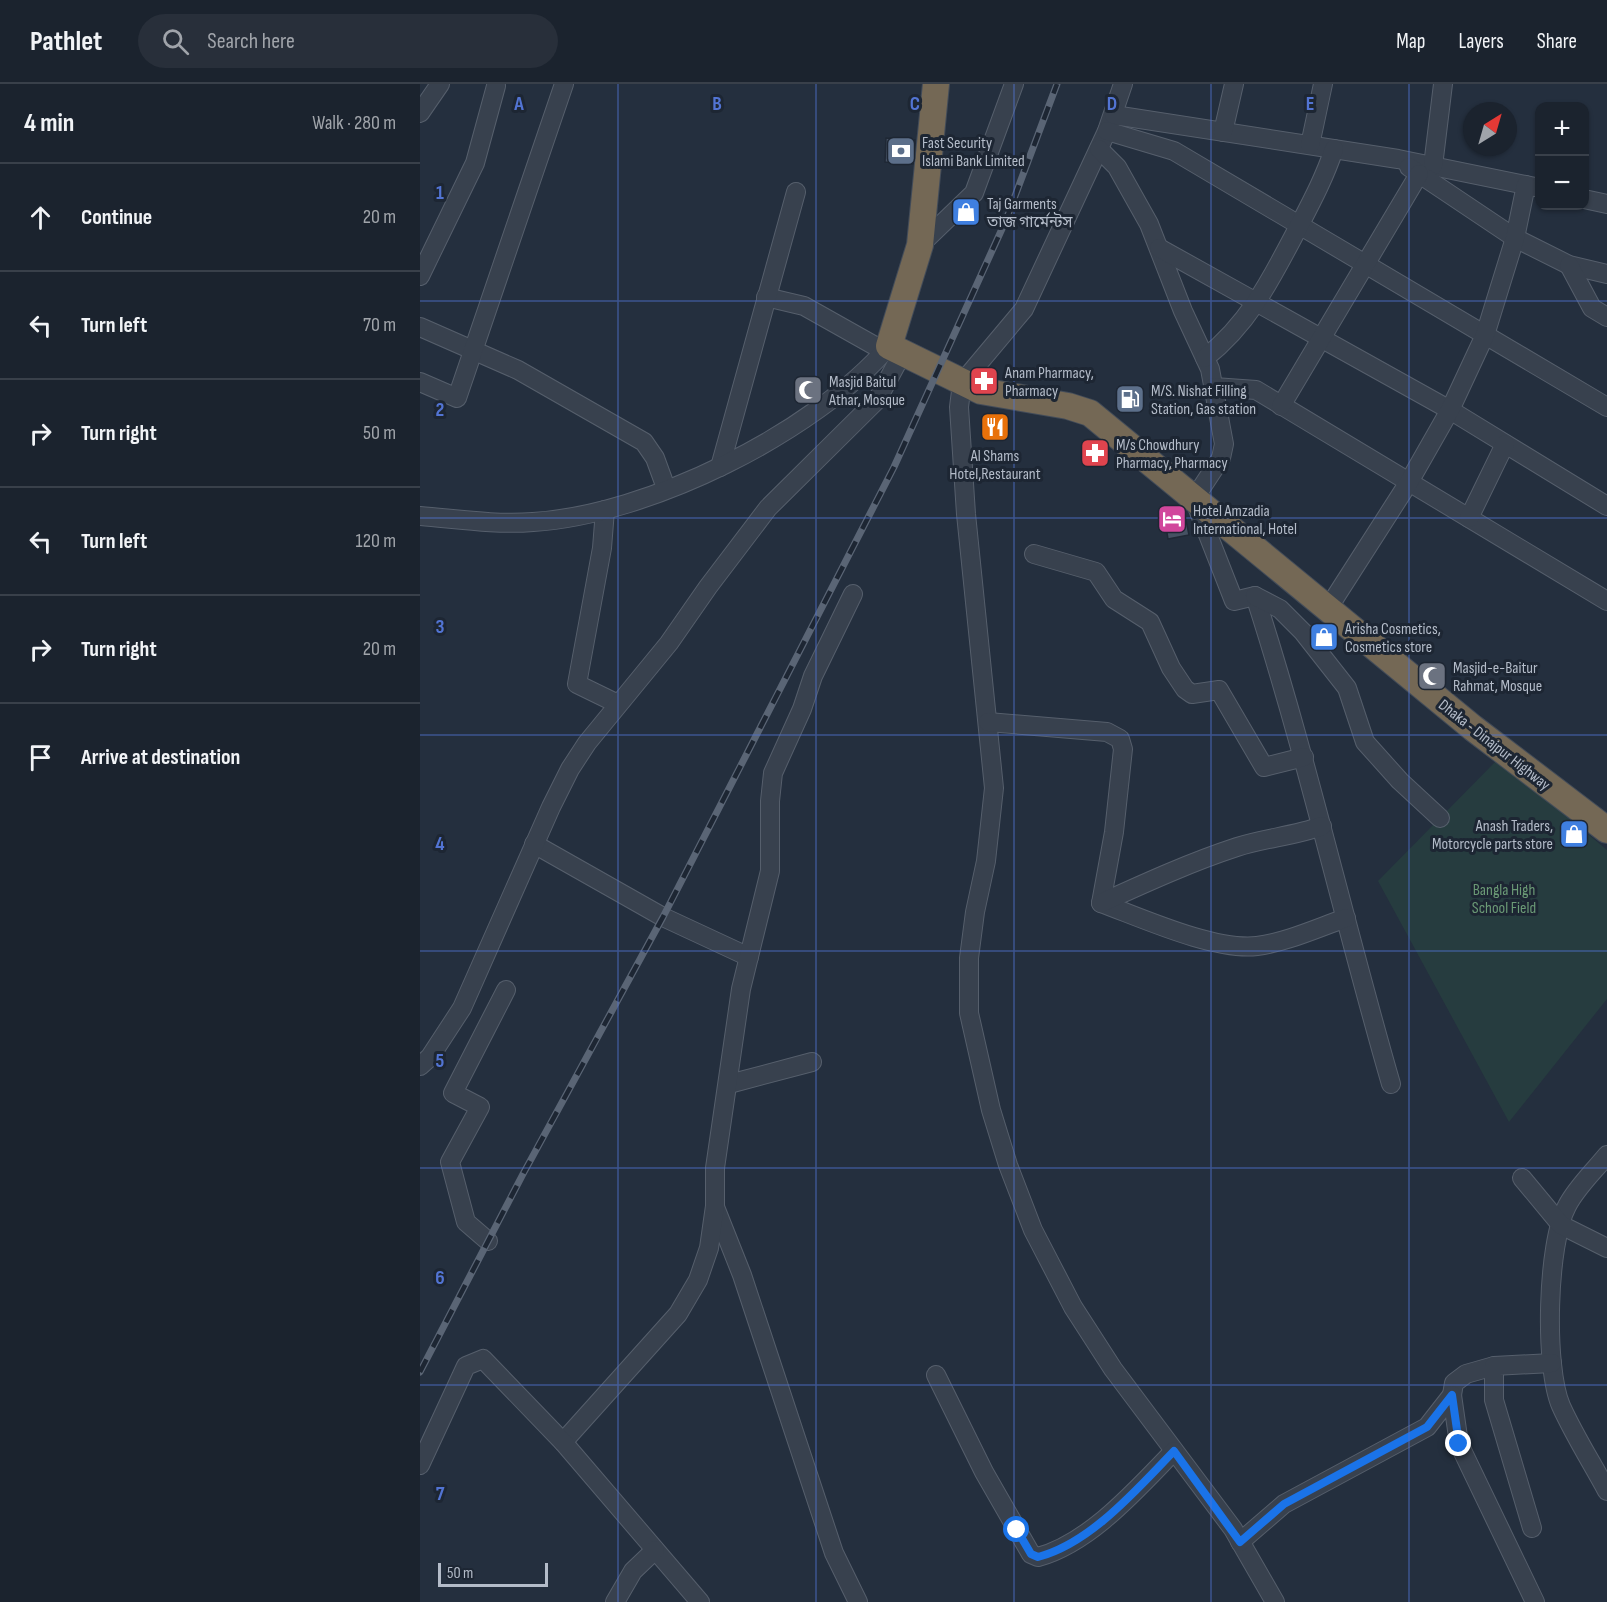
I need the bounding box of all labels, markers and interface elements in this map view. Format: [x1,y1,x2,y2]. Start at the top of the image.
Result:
search box [138,14,558,68]
text: Pathlet [30,25,102,58]
icon: search [159,25,192,58]
text: Search here [207,28,295,55]
text: Map [1396,29,1425,54]
text: Layers [1458,29,1504,54]
text: Share [1537,29,1577,54]
text: A [513,92,524,116]
text: B [712,92,722,116]
text: C [910,92,920,116]
text: D [1107,92,1117,116]
text: E [1306,92,1314,116]
north arrow [1463,102,1517,156]
map controls [1535,102,1589,210]
button: + [1535,102,1589,156]
text: 4 min [24,108,74,139]
text: Walk · 280 m [312,111,396,135]
place label: Fast Security Islami Bank Limited [922,134,1025,171]
bank icon: Fast Security Islami Bank Limited [885,135,917,167]
button: − [1535,156,1589,210]
text: 1 [436,181,444,205]
place label: Taj Garments তাজ গার্মেন্টস [986,195,1073,232]
shop icon: Taj Garments তাজ গার্মেন্টস [950,196,982,228]
icon: ahead [24,201,57,234]
text: Continue [81,204,152,231]
text: 20 m [363,205,396,229]
icon: left [24,309,57,342]
text: Turn left [81,312,147,339]
text: 70 m [363,313,396,337]
place label: Anam Pharmacy, Pharmacy [1004,364,1094,401]
pharmacy icon: Anam Pharmacy, Pharmacy [968,365,1000,397]
place label: Masjid Baitul Athar, Mosque [828,373,905,410]
mosque icon: Masjid Baitul Athar, Mosque [792,374,824,406]
place label: M/S. Nishat Filling Station, Gas station [1151,382,1256,419]
fuel station icon: M/S. Nishat Filling Station, Gas station [1114,383,1146,415]
text: 2 [436,398,444,422]
restaurant icon: Al Shams Hotel,Restaurant [979,411,1011,443]
icon: right [24,417,57,450]
text: Turn right [81,420,157,447]
text: 50 m [363,421,396,445]
place label: M/s Chowdhury Pharmacy, Pharmacy [1116,436,1228,473]
pharmacy icon: M/s Chowdhury Pharmacy, Pharmacy [1079,437,1111,469]
place label: Al Shams Hotel,Restaurant [949,447,1041,484]
place label: Hotel Amzadia International, Hotel [1193,502,1297,539]
hotel icon: Hotel Amzadia International, Hotel [1156,503,1188,535]
icon: left [24,525,57,558]
text: Turn left [81,528,147,555]
text: 120 m [356,529,396,553]
text: 3 [436,615,445,639]
place label: Arisha Cosmetics, Cosmetics store [1344,620,1441,657]
shop icon: Arisha Cosmetics, Cosmetics store [1308,621,1340,653]
icon: right [24,633,57,666]
text: Turn right [81,636,157,663]
text: 20 m [363,637,396,661]
place label: Masjid-e-Baitur Rahmat, Mosque [1453,659,1542,696]
mosque icon: Masjid-e-Baitur Rahmat, Mosque [1416,660,1448,692]
street label: Dhaka - Dinajpur Highway [1434,696,1554,795]
icon: arrive [24,741,57,774]
text: Arrive at destination [81,744,240,771]
place label: Anash Traders, Motorcycle parts store [1432,817,1553,854]
shop icon: Anash Traders, Motorcycle parts store [1558,818,1590,850]
text: 4 [435,832,445,856]
park label: Bangla High School Field [1472,881,1536,918]
text: 5 [436,1049,445,1073]
text: 6 [435,1266,445,1290]
route end [1445,1430,1471,1456]
text: 7 [436,1482,445,1506]
route start [1003,1516,1029,1542]
scale bar [438,1560,548,1588]
text: 50 m [447,1564,473,1583]

